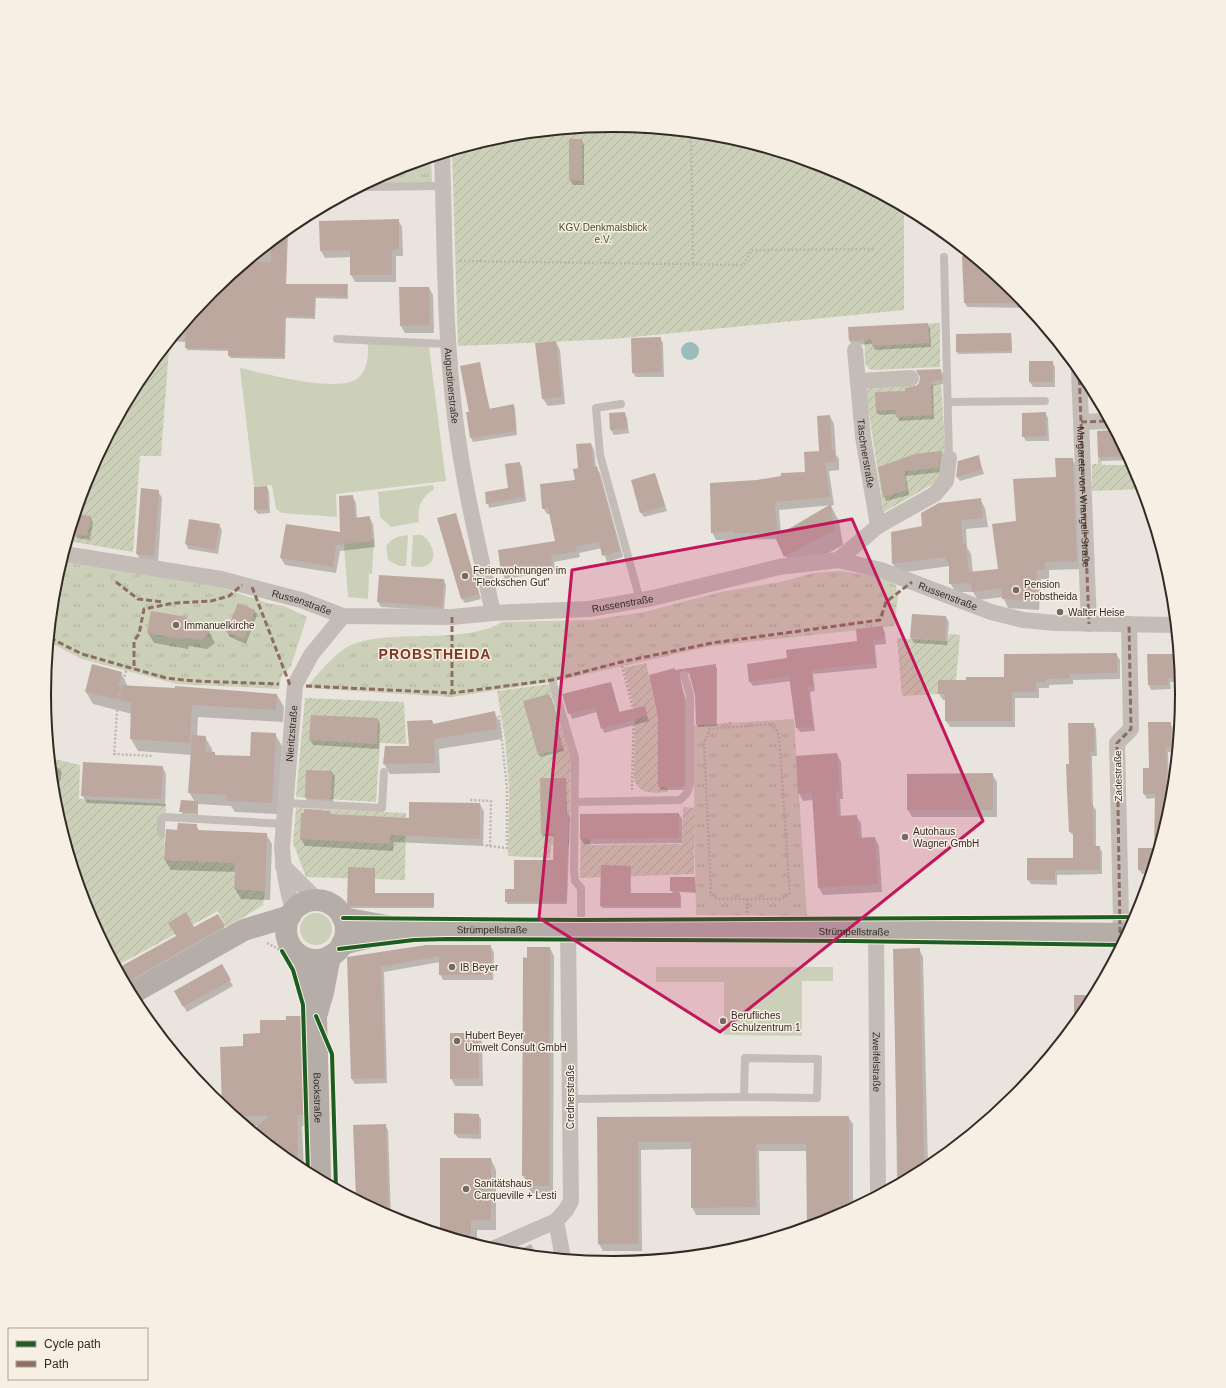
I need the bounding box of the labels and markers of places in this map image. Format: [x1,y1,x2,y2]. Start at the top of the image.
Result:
place label: Ferienwohnungen im "Fleckschen Gut" [473,565,566,588]
marker: Ferienwohnungen im "Fleckschen Gut" [460,571,470,581]
place label: Pension Probstheida [1024,579,1078,602]
marker: Pension Probstheida [1011,585,1021,595]
marker: Walter Heise [1055,607,1065,617]
place label: Walter Heise [1068,607,1125,618]
marker: Immanuelkirche [171,620,181,630]
place label: Immanuelkirche [184,620,255,631]
place label: Autohaus Wagner GmbH [913,826,979,849]
marker: Autohaus Wagner GmbH [900,832,910,842]
marker: IB Beyer [447,962,457,972]
place label: IB Beyer [460,962,499,973]
place label: Berufliches Schulzentrum 1 [731,1010,801,1033]
marker: Berufliches Schulzentrum 1 [718,1016,728,1026]
place label: Hubert Beyer Umwelt Consult GmbH [465,1030,567,1053]
marker: Hubert Beyer Umwelt Consult GmbH [452,1036,462,1046]
place label: Sanitätshaus Carqueville + Lesti [474,1178,557,1201]
marker: Sanitätshaus Carqueville + Lesti [461,1184,471,1194]

